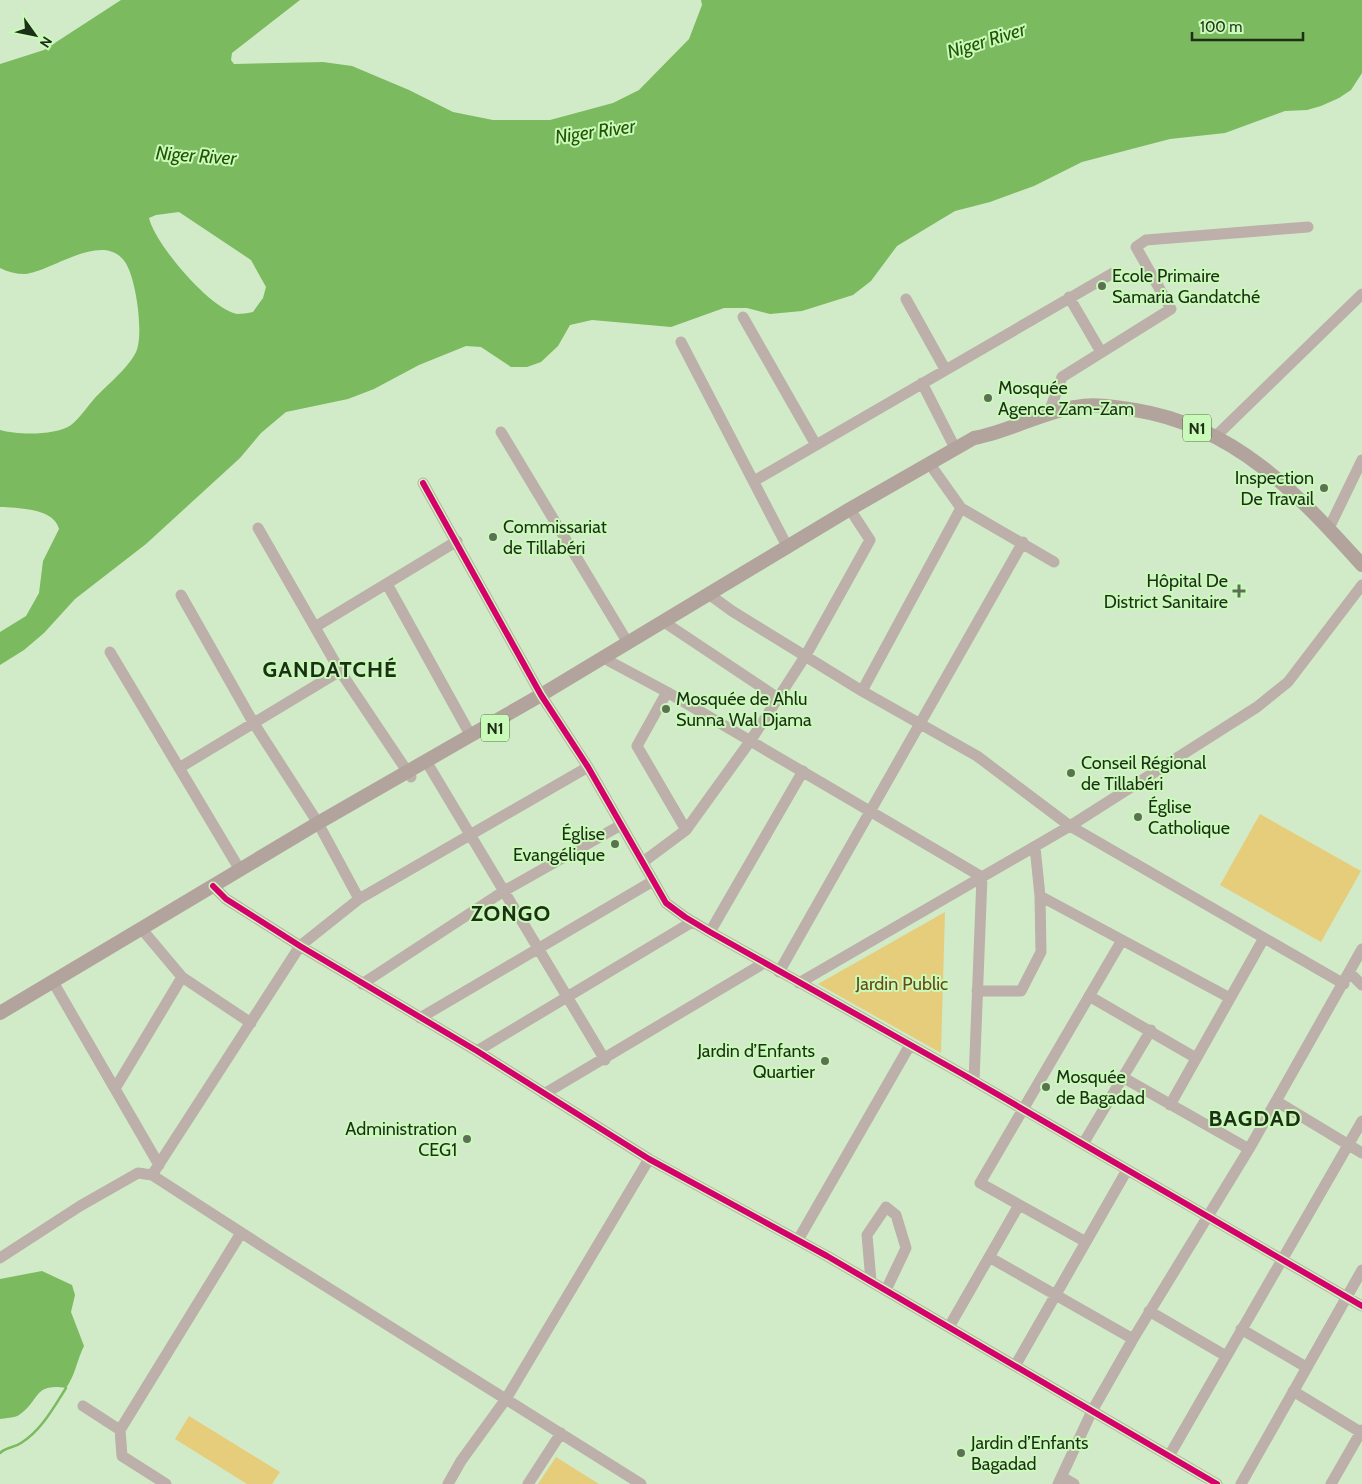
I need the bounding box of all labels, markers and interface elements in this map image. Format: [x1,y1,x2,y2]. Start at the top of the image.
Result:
north arrow [10,10,60,60]
scale bar [1192,10,1303,42]
water label: Niger River [944,17,1029,63]
text: 100 m [1200,18,1242,36]
text: N [36,33,56,51]
water label: Niger River [553,114,638,149]
water label: Niger River [155,141,238,170]
place label: Ecole Primaire Samaria Gandatché [1112,265,1260,308]
marker: Ecole Primaire Samaria Gandatché [1096,280,1108,292]
place label: Mosquée Agence Zam-Zam [998,377,1134,420]
marker: Mosquée Agence Zam-Zam [982,392,994,404]
road number: N1 [1183,414,1211,442]
place label: Inspection De Travail [1235,467,1315,510]
marker: Inspection De Travail [1318,482,1330,494]
place label: Commissariat de Tillabéri [503,516,607,559]
marker: Commissariat de Tillabéri [487,531,499,543]
place label: Hôpital De District Sanitaire [1104,570,1228,613]
marker: Hôpital De District Sanitaire [1232,584,1246,598]
district label: GANDATCHÉ [263,656,397,683]
place label: Mosquée de Ahlu Sunna Wal Djama [676,688,812,731]
marker: Mosquée de Ahlu Sunna Wal Djama [660,703,672,715]
road number: N1 [481,714,509,741]
place label: Conseil Régional de Tillabéri [1081,752,1207,795]
marker: Conseil Régional de Tillabéri [1065,767,1077,779]
place label: Église Catholique [1148,796,1230,839]
marker: Église Catholique [1132,811,1144,823]
place label: Église Evangélique [513,823,605,866]
marker: Église Evangélique [609,838,621,850]
district label: ZONGO [471,900,551,927]
park label: Jardin Public [855,973,948,995]
place label: Jardin d’Enfants Quartier [696,1040,815,1083]
marker: Jardin d’Enfants Quartier [819,1055,831,1067]
place label: Mosquée de Bagadad [1056,1066,1145,1109]
marker: Mosquée de Bagadad [1040,1081,1052,1093]
district label: BAGDAD [1208,1105,1302,1132]
place label: Administration CEG1 [345,1118,457,1161]
marker: Administration CEG1 [461,1133,473,1145]
place label: Jardin d’Enfants Bagadad [970,1432,1089,1475]
marker: Jardin d’Enfants Bagadad [955,1447,967,1459]

